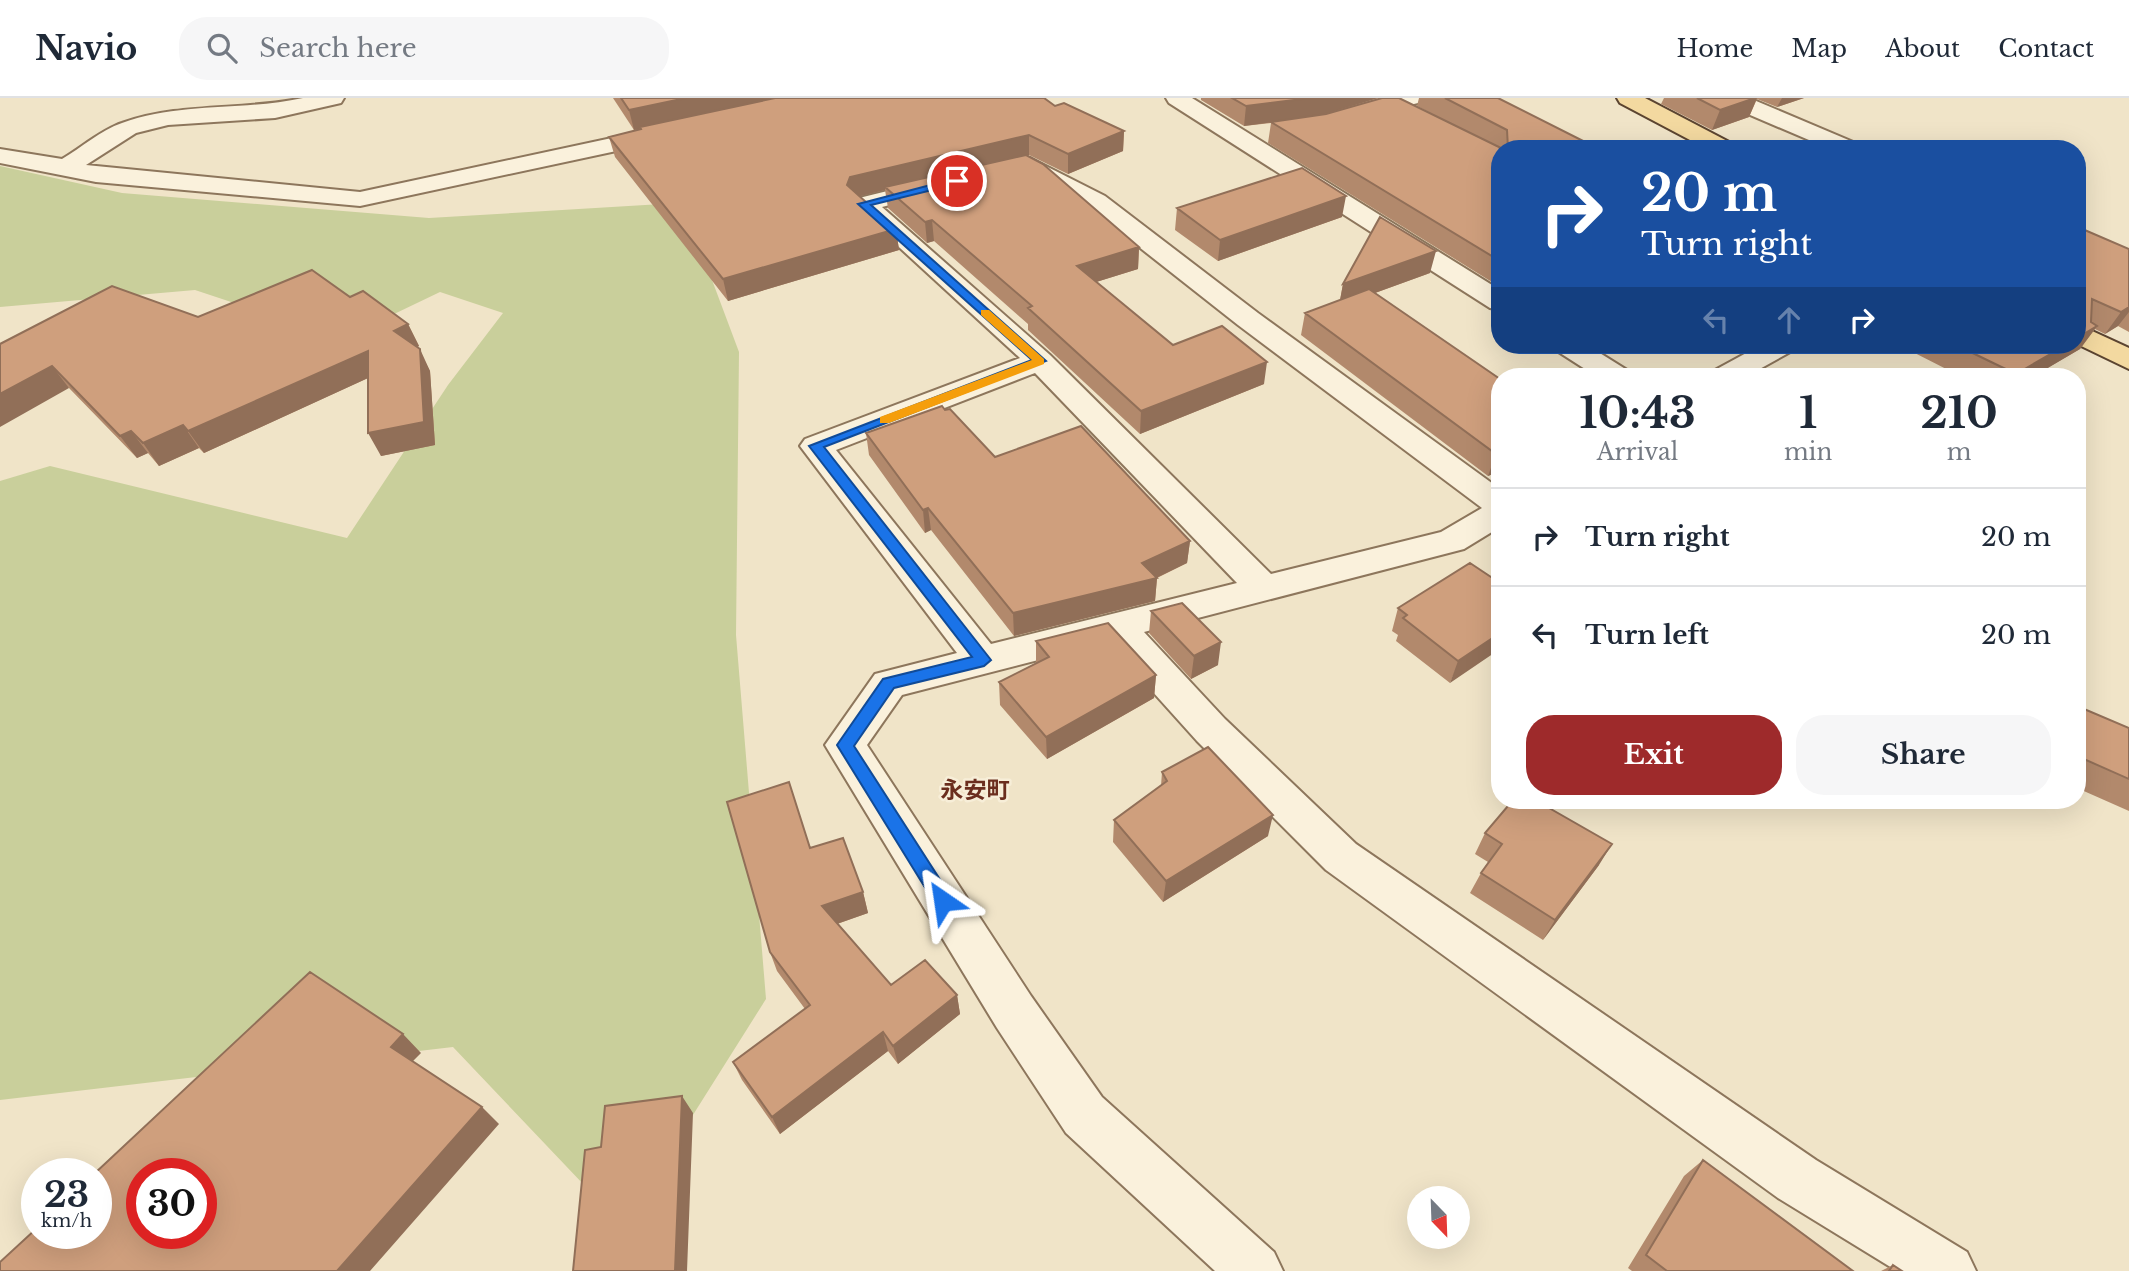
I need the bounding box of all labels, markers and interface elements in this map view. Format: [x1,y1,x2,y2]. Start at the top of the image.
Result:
search box [179,17,669,80]
text: Navio [35,28,137,69]
icon: search [203,29,241,67]
text: Search here [259,32,417,64]
text: Home [1677,34,1753,63]
text: Map [1791,34,1847,63]
text: About [1885,34,1960,63]
text: Contact [1998,34,2094,63]
pin [927,151,987,211]
icon: arrive [938,162,976,200]
text: 20 m [1641,163,1777,224]
icon: right [1526,168,1617,259]
text: Turn right [1641,224,1812,264]
icon: left [1697,301,1735,339]
icon: ahead [1770,301,1808,339]
icon: right [1843,301,1881,339]
text: 10:43 [1579,387,1696,439]
text: 1 [1799,387,1817,439]
text: 210 [1920,387,1998,439]
text: Arrival [1597,438,1678,466]
text: min [1784,438,1832,466]
text: m [1947,438,1971,466]
icon: right [1526,518,1564,556]
text: Turn right [1585,521,1730,553]
text: 20 m [1981,521,2051,553]
icon: left [1526,616,1564,654]
text: Turn left [1585,619,1709,651]
text: 20 m [1981,619,2051,651]
button: Exit [1526,715,1782,795]
button: Share [1796,715,2051,795]
district label: 永安町 [941,776,1010,804]
position arrow [906,864,980,938]
speed limit sign: 30 [126,1158,217,1249]
text: 23 [44,1173,89,1216]
north arrow [1407,1186,1470,1250]
map controls [1407,1186,1470,1249]
text: km/h [41,1210,92,1232]

